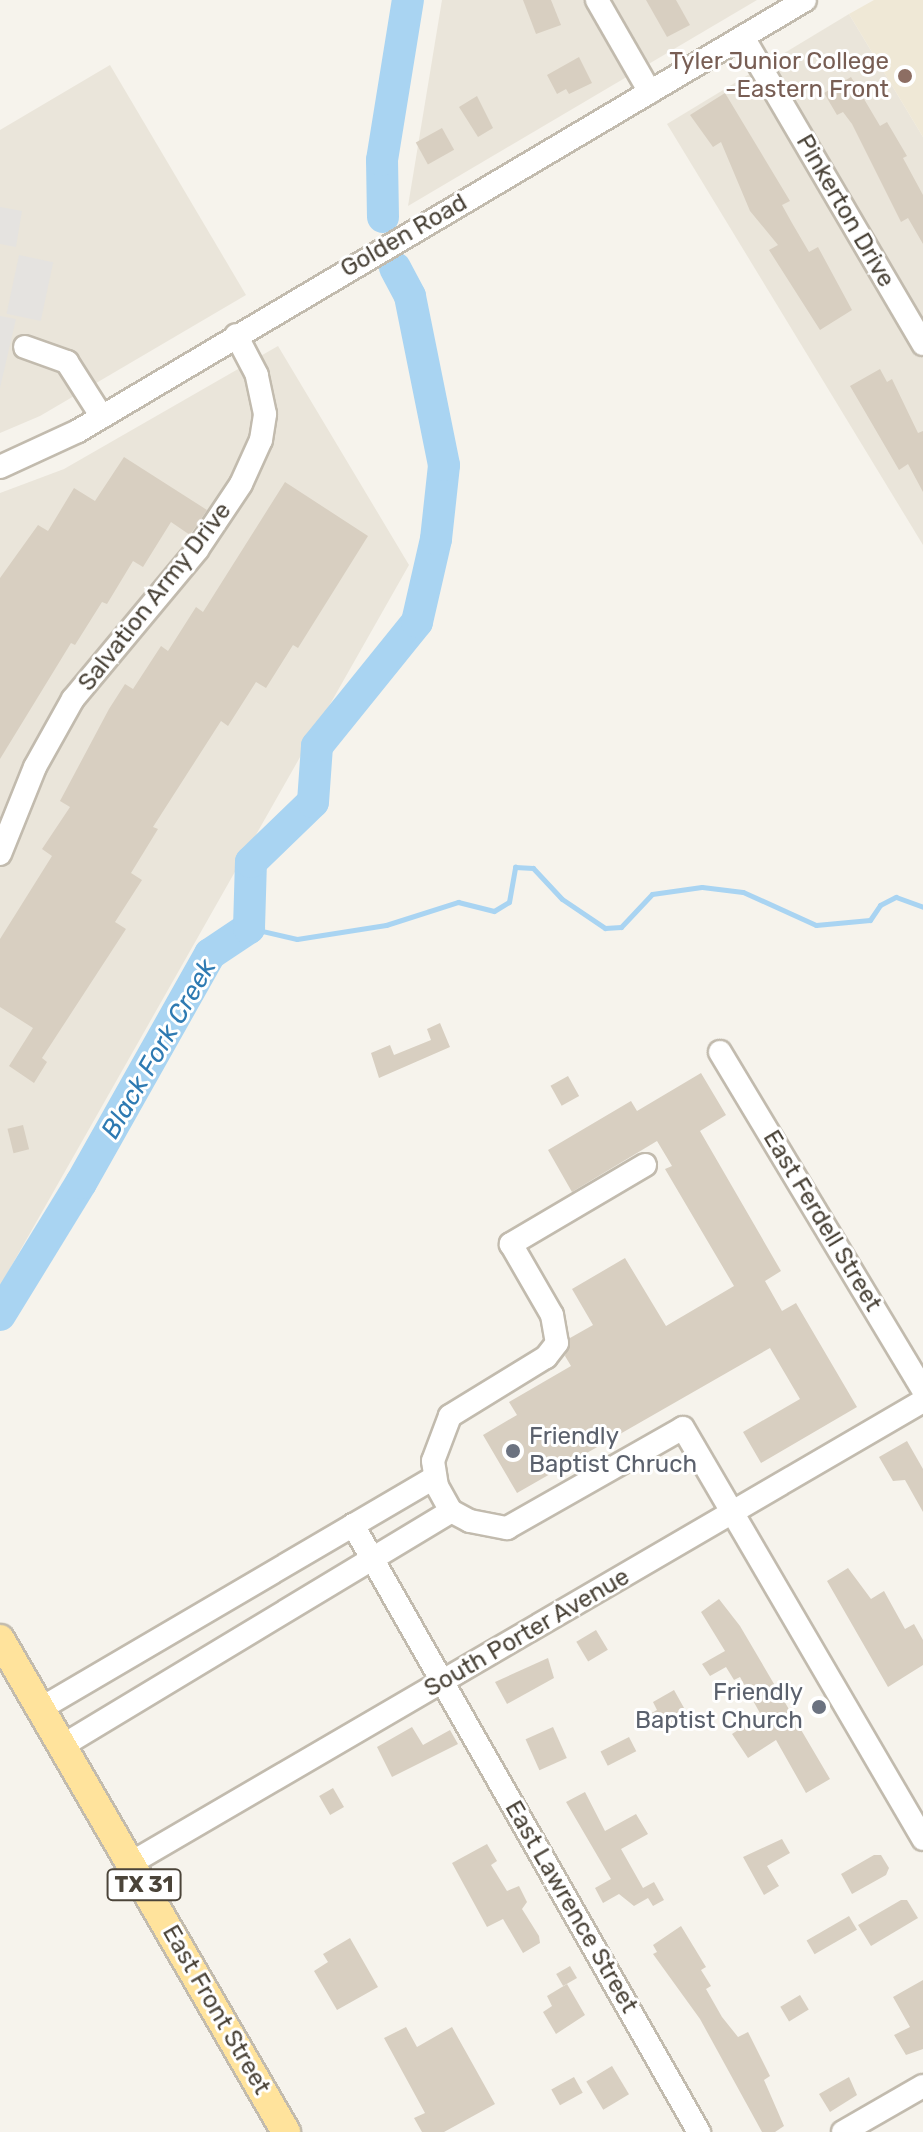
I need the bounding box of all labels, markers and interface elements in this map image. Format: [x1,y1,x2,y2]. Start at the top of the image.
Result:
place label: Tyler Junior College -Eastern Front [668,48,889,104]
marker: Tyler Junior College -Eastern Front [896,67,914,85]
street label: Pinkerton Drive [790,130,900,292]
street label: Golden Road [336,188,472,284]
street label: Salvation Army Drive [72,497,238,697]
water label: Black Fork Creek [95,954,223,1144]
street label: East Ferdell Street [757,1125,887,1317]
place label: Friendly Baptist Chruch [529,1423,697,1479]
marker: Friendly Baptist Chruch [504,1442,522,1460]
street label: South Porter Avenue [419,1562,635,1704]
place label: Friendly Baptist Church [635,1679,803,1735]
marker: Friendly Baptist Church [810,1698,828,1716]
street label: East Lawrence Street [499,1796,643,2018]
road number: TX 31 [106,1867,182,1903]
street label: East Front Street [156,1920,276,2100]

